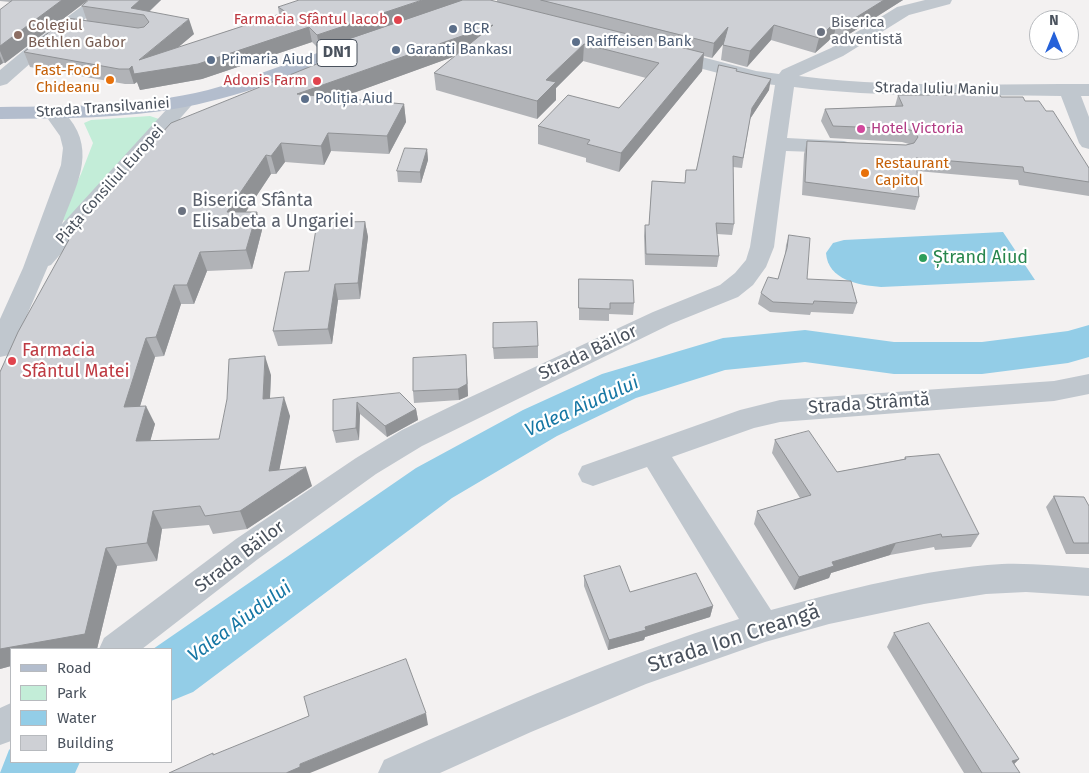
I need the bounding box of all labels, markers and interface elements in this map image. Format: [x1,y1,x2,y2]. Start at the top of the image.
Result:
north arrow [1029,10,1079,60]
place label: Farmacia Sfântul Iacob [234,11,388,29]
text: N [1049,12,1059,29]
marker: Farmacia Sfântul Iacob [392,14,404,26]
place label: Biserica adventistă [831,14,903,49]
place label: Colegiul Bethlen Gabor [28,17,126,52]
place label: BCR [463,20,490,38]
marker: BCR [447,23,459,35]
marker: Biserica adventistă [815,26,827,38]
marker: Colegiul Bethlen Gabor [12,29,24,41]
place label: Raiffeisen Bank [586,33,691,51]
marker: Raiffeisen Bank [570,36,582,48]
road number: DN1 [317,40,357,66]
place label: Garanti Bankası [406,41,512,59]
marker: Garanti Bankası [390,44,402,56]
place label: Primaria Aiud [221,51,313,69]
marker: Primaria Aiud [205,54,217,66]
place label: Fast-Food Chideanu [34,62,100,97]
place label: Adonis Farm [223,72,307,90]
marker: Fast-Food Chideanu [104,74,116,86]
marker: Adonis Farm [311,75,323,87]
street label: Strada Iuliu Maniu [875,79,999,99]
place label: Poliția Aiud [315,90,393,108]
marker: Poliția Aiud [299,93,311,105]
street label: Strada Transilvaniei [36,94,170,122]
place label: Hotel Victoria [871,120,964,138]
street label: Piața Consiliul Europei [52,122,168,248]
marker: Hotel Victoria [855,123,867,135]
place label: Restaurant Capitol [875,155,949,190]
marker: Restaurant Capitol [859,167,871,179]
place label: Biserica Sfânta Elisabeta a Ungariei [192,190,354,232]
marker: Biserica Sfânta Elisabeta a Ungariei [176,205,188,217]
place label: Ștrand Aiud [933,247,1028,269]
marker: Ștrand Aiud [917,252,929,264]
street label: Strada Băilor [535,321,641,385]
place label: Farmacia Sfântul Matei [22,340,130,382]
marker: Farmacia Sfântul Matei [6,355,18,367]
water label: Valea Aiudului [521,372,643,442]
street label: Strada Strâmtă [808,389,930,419]
street label: Strada Băilor [191,516,289,598]
water label: Valea Aiudului [184,577,296,667]
street label: Strada Ion Creangă [645,599,823,679]
legend [10,648,172,763]
text: Road [57,659,92,677]
text: Park [57,684,87,702]
text: Water [57,709,96,727]
text: Building [57,734,113,752]

